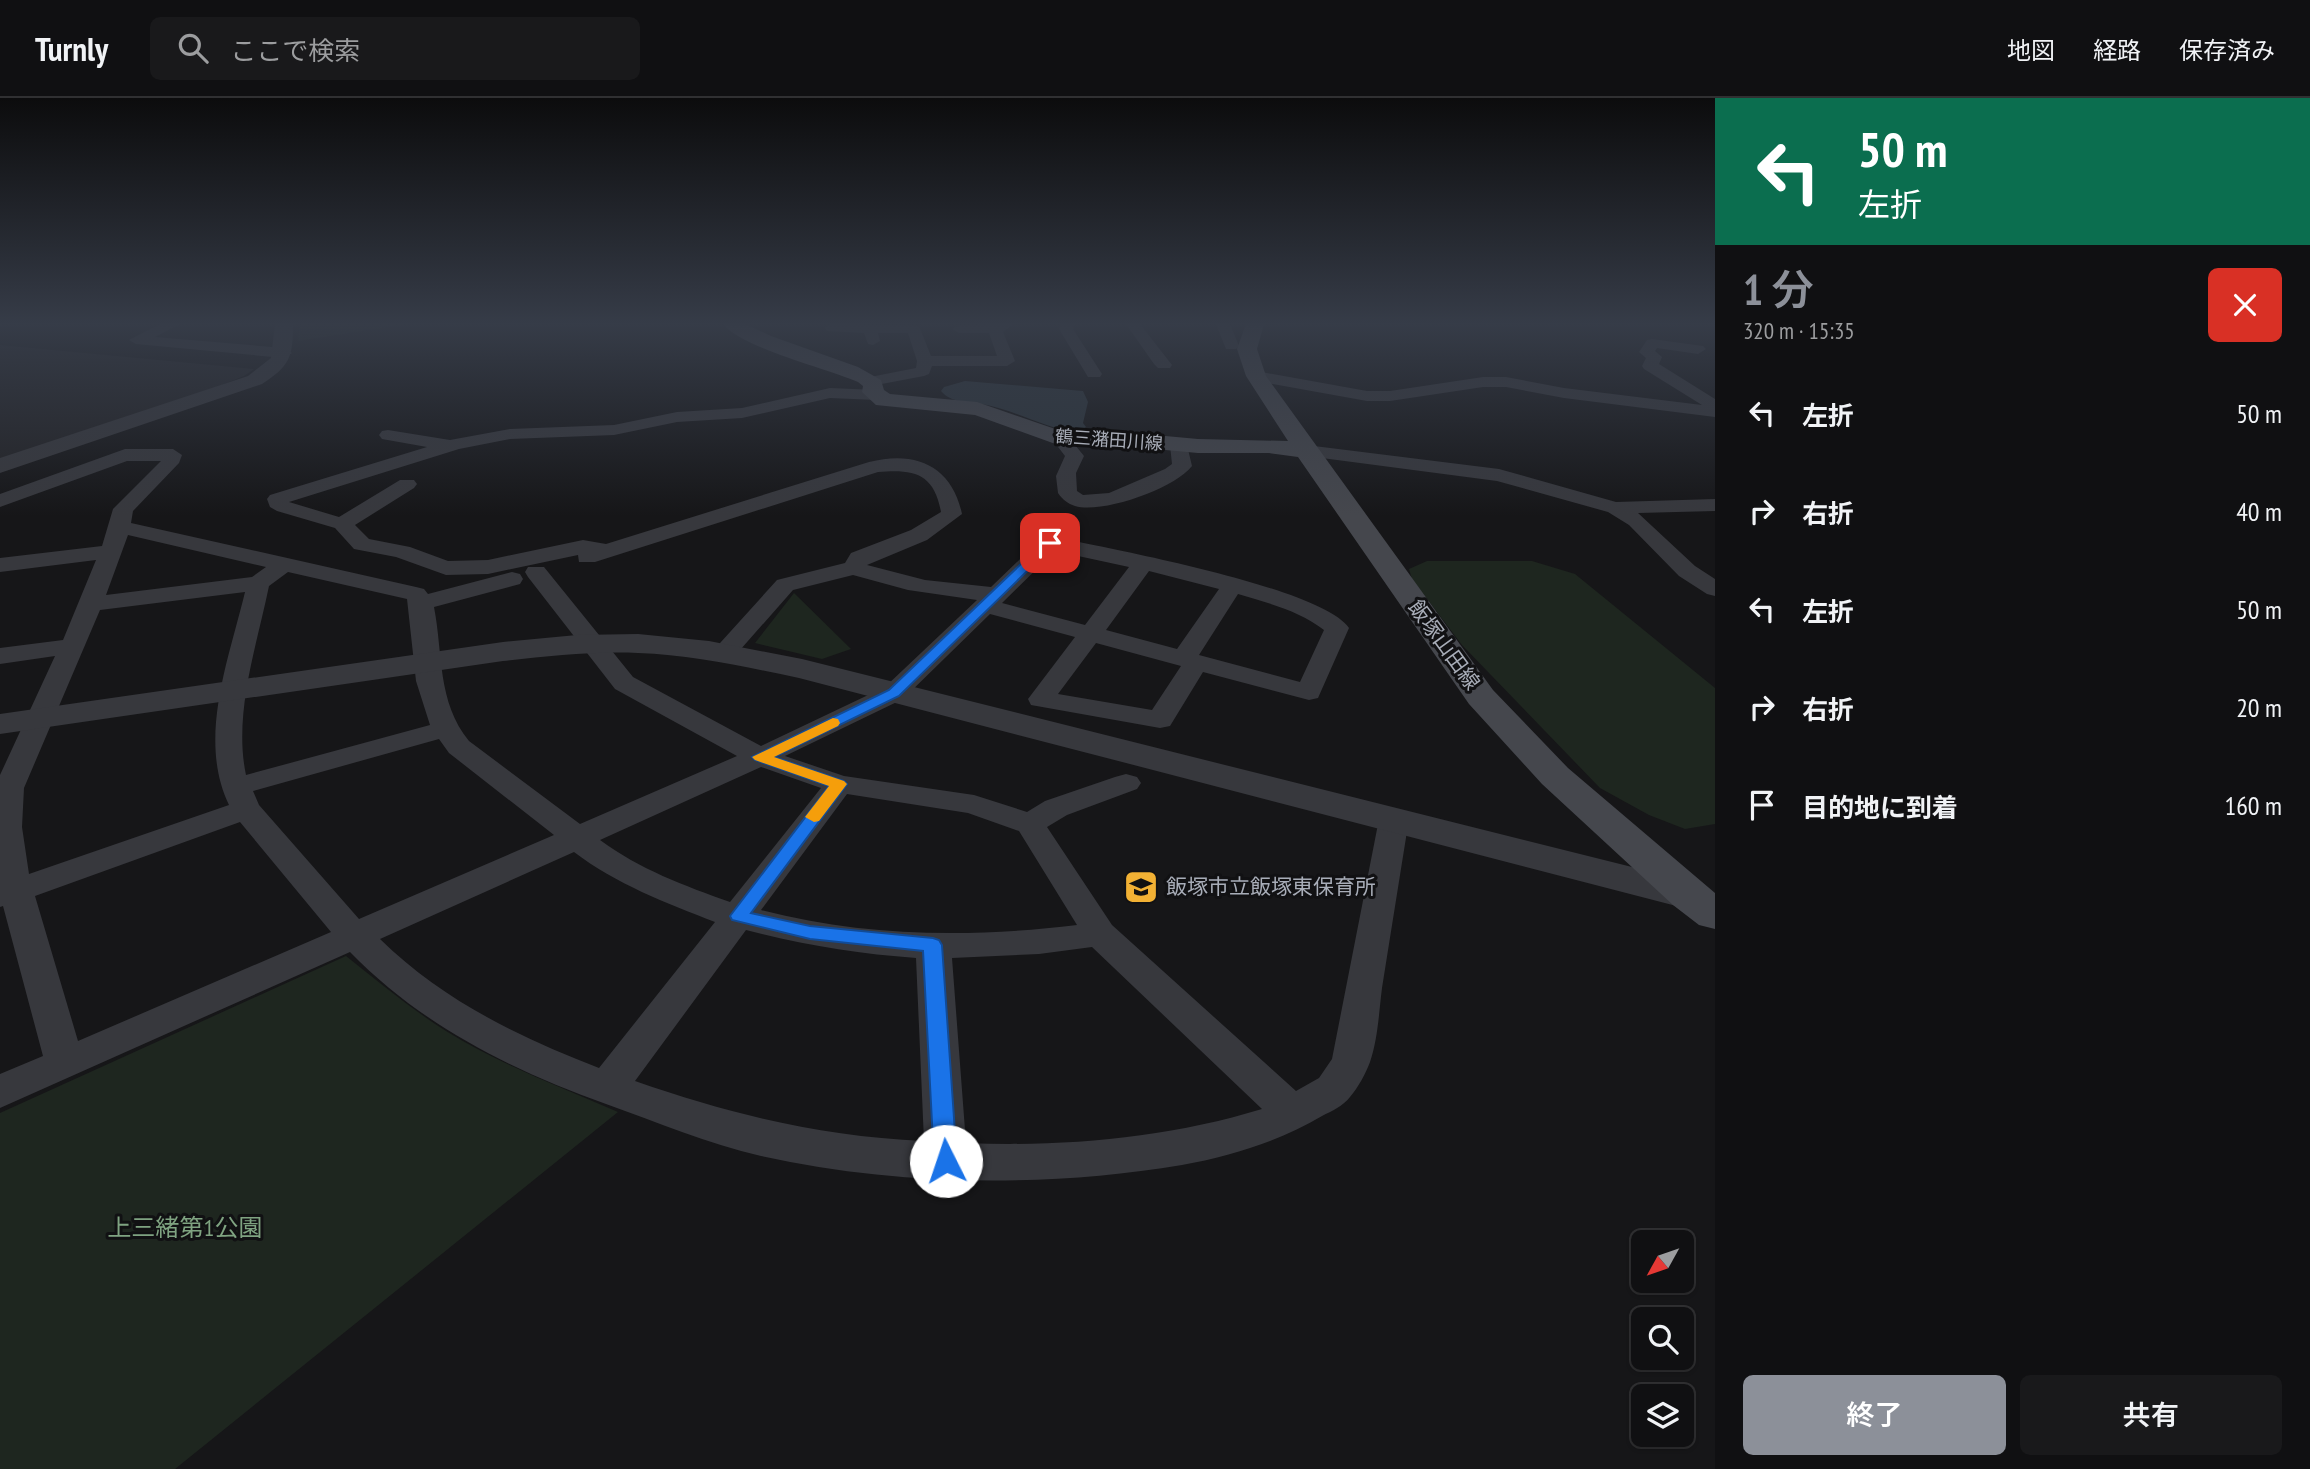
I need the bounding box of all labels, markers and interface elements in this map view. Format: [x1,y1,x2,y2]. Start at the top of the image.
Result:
search box [150,17,640,80]
text: Turnly [35,27,108,70]
icon: search [174,29,212,67]
text: ここで検索 [230,34,360,67]
text: 地図 [2007,35,2055,66]
text: 経路 [2093,35,2141,66]
text: 保存済み [2179,35,2275,66]
text: 50 m [1858,117,1947,181]
icon: left [1743,126,1834,217]
text: 左折 [1858,183,1922,225]
text: 1 分 [1743,262,1814,317]
button: close [2208,268,2282,342]
text: 320 m · 15:35 [1743,316,1855,345]
icon: left [1743,394,1781,432]
text: 50 m [2236,397,2282,430]
text: 左折 [1802,399,1854,432]
street label: 鶴三潴田川線 [1054,424,1164,455]
icon: right [1743,492,1781,530]
text: 40 m [2236,495,2282,528]
text: 右折 [1802,497,1854,530]
pin [1020,513,1080,573]
icon: arrive [1031,524,1069,562]
icon: left [1743,590,1781,628]
text: 50 m [2236,593,2282,626]
street label: 飯塚山田線 [1403,594,1486,695]
text: 左折 [1802,595,1854,628]
icon: right [1743,688,1781,726]
text: 20 m [2236,691,2282,724]
text: 右折 [1802,693,1854,726]
icon: arrive [1743,786,1781,824]
text: 160 m [2224,789,2282,822]
text: 目的地に到着 [1802,791,1958,824]
school or university icon: 飯塚市立飯塚東保育所 [1122,868,1160,906]
place label: 飯塚市立飯塚東保育所 [1166,873,1376,900]
position arrow [909,1124,983,1198]
park label: 上三緒第1公園 [108,1212,262,1243]
north arrow [1631,1230,1694,1293]
map controls [1631,1230,1694,1447]
button: search [1631,1307,1694,1370]
button: 終了 [1743,1375,2006,1455]
button: 共有 [2020,1375,2282,1455]
button: layers [1631,1384,1694,1447]

